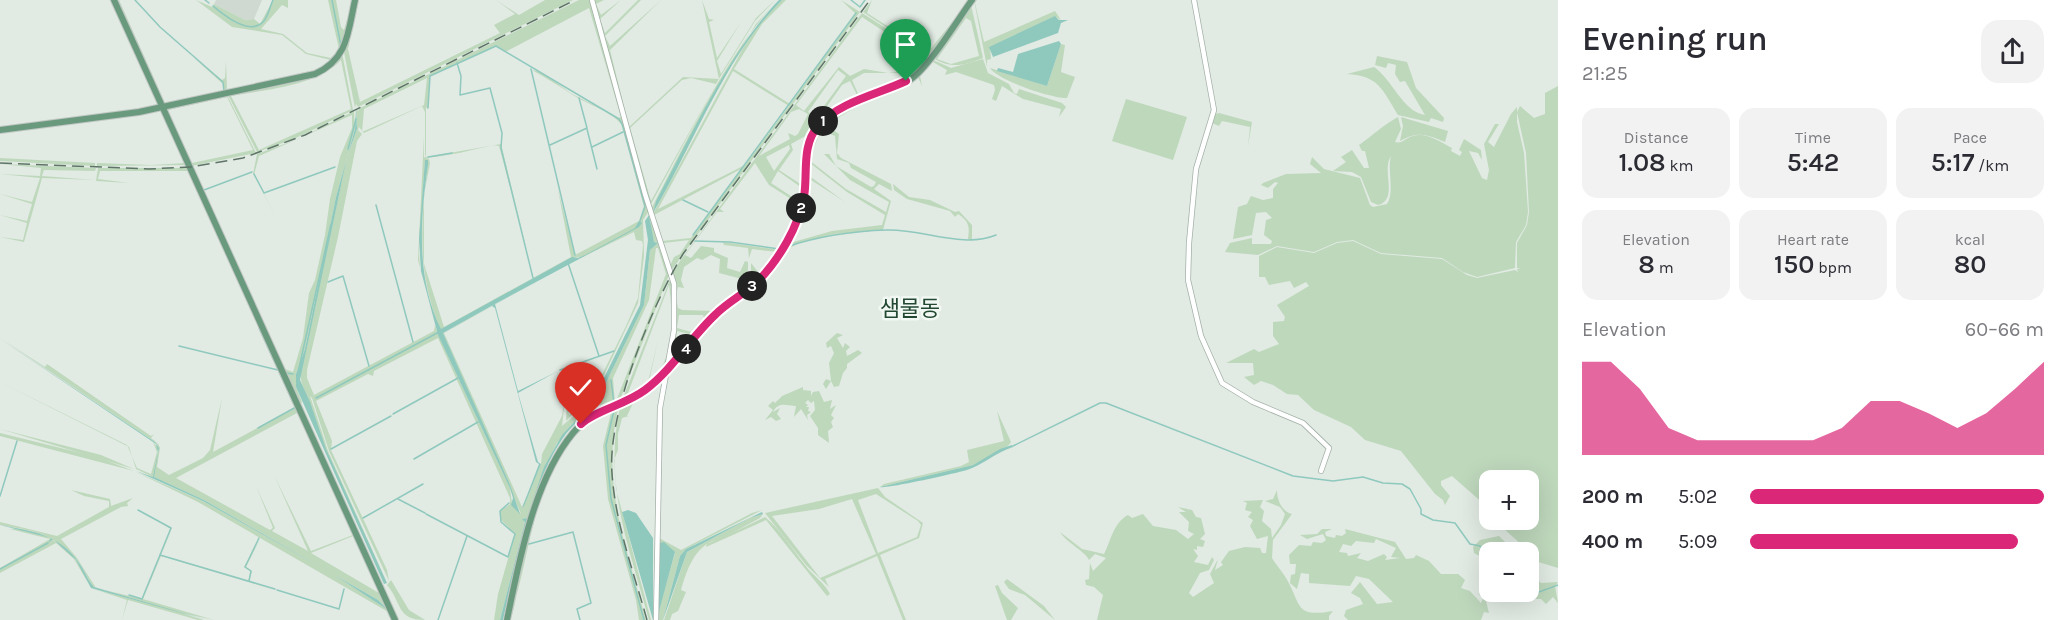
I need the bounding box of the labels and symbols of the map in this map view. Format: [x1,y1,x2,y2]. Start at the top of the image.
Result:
pin [880,19,931,81]
pin: 1 [808,106,838,136]
pin: 2 [786,193,816,223]
pin: 3 [737,271,767,301]
district label: 샘물동 [880,296,940,322]
pin: 4 [671,334,701,364]
pin [555,362,606,424]

